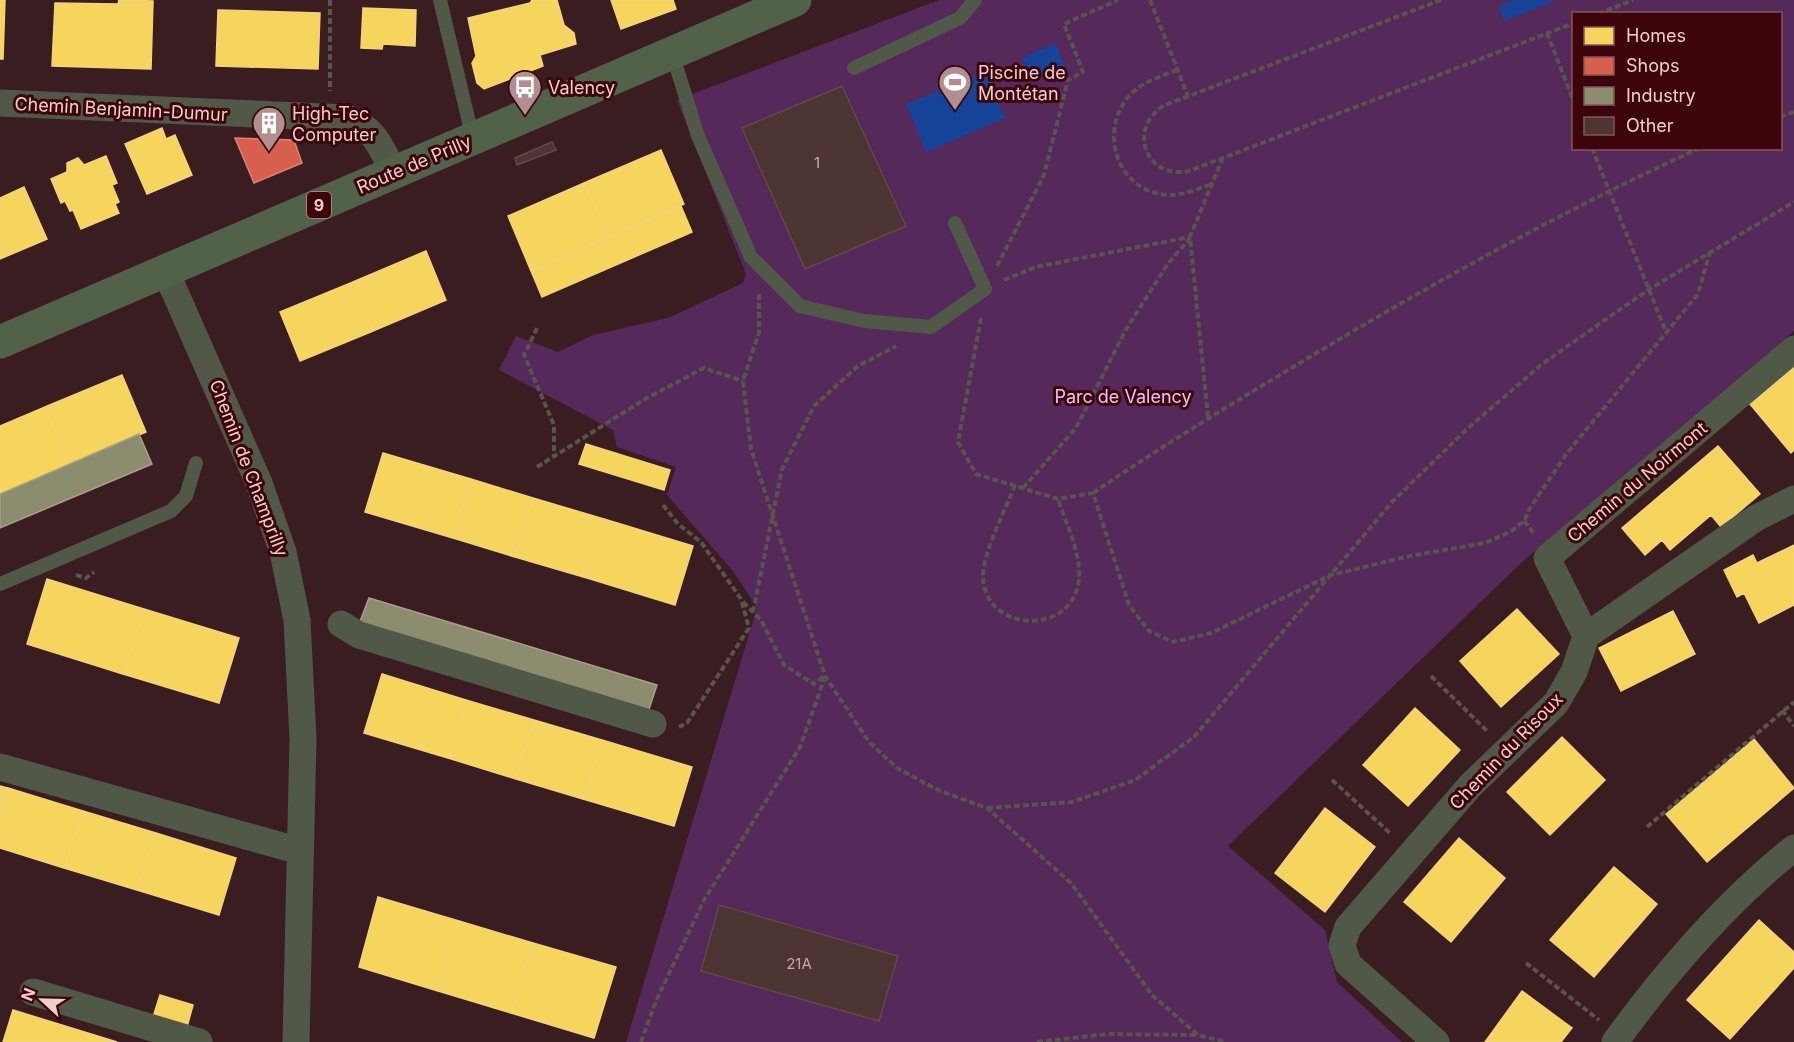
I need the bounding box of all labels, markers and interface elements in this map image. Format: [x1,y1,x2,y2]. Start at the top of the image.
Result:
legend [1572,12,1782,150]
text: Homes [1626,25,1686,46]
text: Shops [1626,55,1680,76]
place label: Piscine de Montétan [978,62,1066,104]
sports icon: Piscine de Montétan [937,64,973,111]
bus stop icon: Valency [507,69,543,116]
place label: Valency [548,77,615,98]
text: Industry [1626,85,1696,106]
street label: Chemin Benjamin-Dumur [14,93,228,125]
place label: High-Tec Computer [292,103,377,145]
building icon: High-Tec Computer [251,105,287,152]
text: Other [1626,115,1674,136]
street label: Route de Prilly [354,130,474,198]
house number: 1 [814,153,820,172]
road number: 9 [307,192,331,218]
street label: Chemin de Champrilly [206,377,292,559]
park label: Parc de Valency [1054,386,1192,407]
street label: Chemin du Noirmont [1563,417,1711,547]
street label: Chemin du Risoux [1445,688,1567,814]
house number: 21A [786,954,812,973]
north arrow [12,970,72,1030]
text: N [17,985,40,1004]

